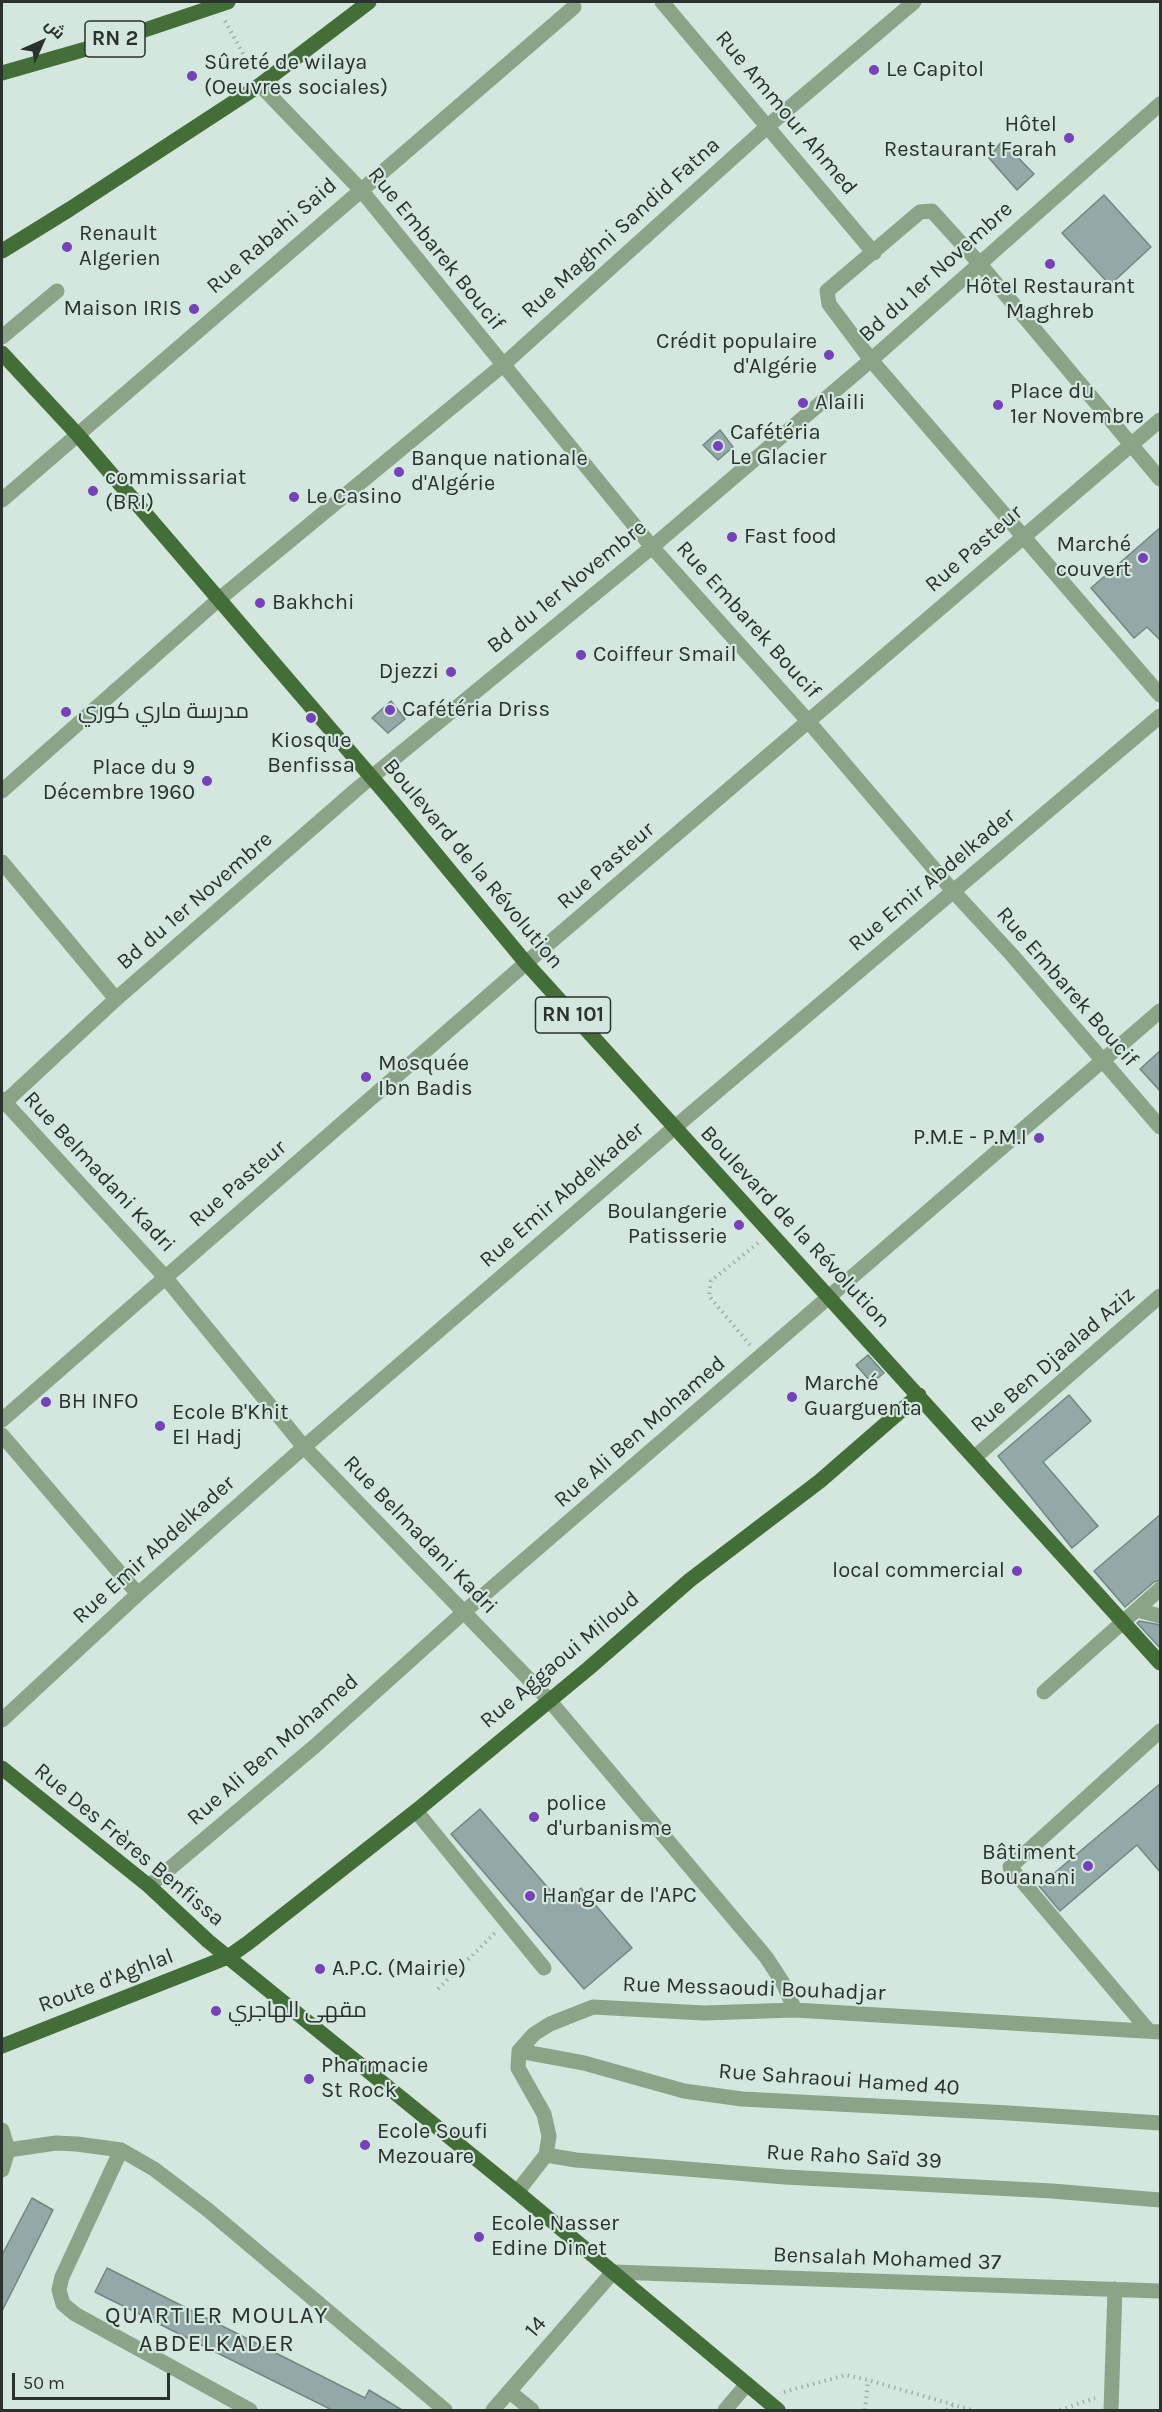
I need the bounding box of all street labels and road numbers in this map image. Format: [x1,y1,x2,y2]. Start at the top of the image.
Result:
road number: RN 2 [85,21,145,57]
street label: Rue Ammour Ahmed [710,25,862,201]
street label: Rue Maghni Sandid Fatna [516,132,726,324]
street label: Rue Embarek Boucif [362,162,510,336]
street label: Rue Rabahi Said [201,172,343,300]
street label: Bd du 1er Novembre [854,196,1018,348]
street label: Rue Pasteur [920,500,1028,598]
street label: Bd du 1er Novembre [482,515,652,659]
street label: Rue Embarek Boucif [670,536,826,704]
street label: Boulevard de la Révolution [377,753,569,975]
street label: Rue Emir Abdelkader [843,803,1021,957]
street label: Rue Pasteur [552,817,660,915]
street label: Bd du 1er Novembre [112,826,278,976]
street label: Rue Embarek Boucif [991,902,1143,1072]
road number: RN 101 [536,997,610,1033]
street label: Rue Belmadani Kadri [18,1086,180,1258]
street label: Rue Emir Abdelkader [474,1116,650,1274]
street label: Boulevard de la Révolution [695,1121,895,1333]
street label: Rue Pasteur [184,1135,292,1233]
street label: Rue Ben Djaalad Aziz [965,1281,1141,1439]
street label: Rue Ali Ben Mohamed [549,1350,731,1514]
street label: Rue Belmadani Kadri [337,1450,503,1620]
street label: Rue Emir Abdelkader [68,1470,240,1630]
street label: Rue Aggaoui Miloud [475,1586,645,1734]
street label: Rue Ali Ben Mohamed [182,1668,364,1832]
street label: Rue Des Frères Benfissa [28,1758,230,1932]
street label: Route d'Aghlal [35,1943,177,2019]
street label: Rue Messaoudi Bouhadjar [622,1971,886,2007]
street label: Rue Sahraoui Hamed 40 [718,2058,960,2102]
street label: Rue Raho Saïd 39 [766,2139,942,2175]
street label: Bensalah Mohamed 37 [773,2242,1001,2276]
street label: 14 [520,2311,552,2343]

